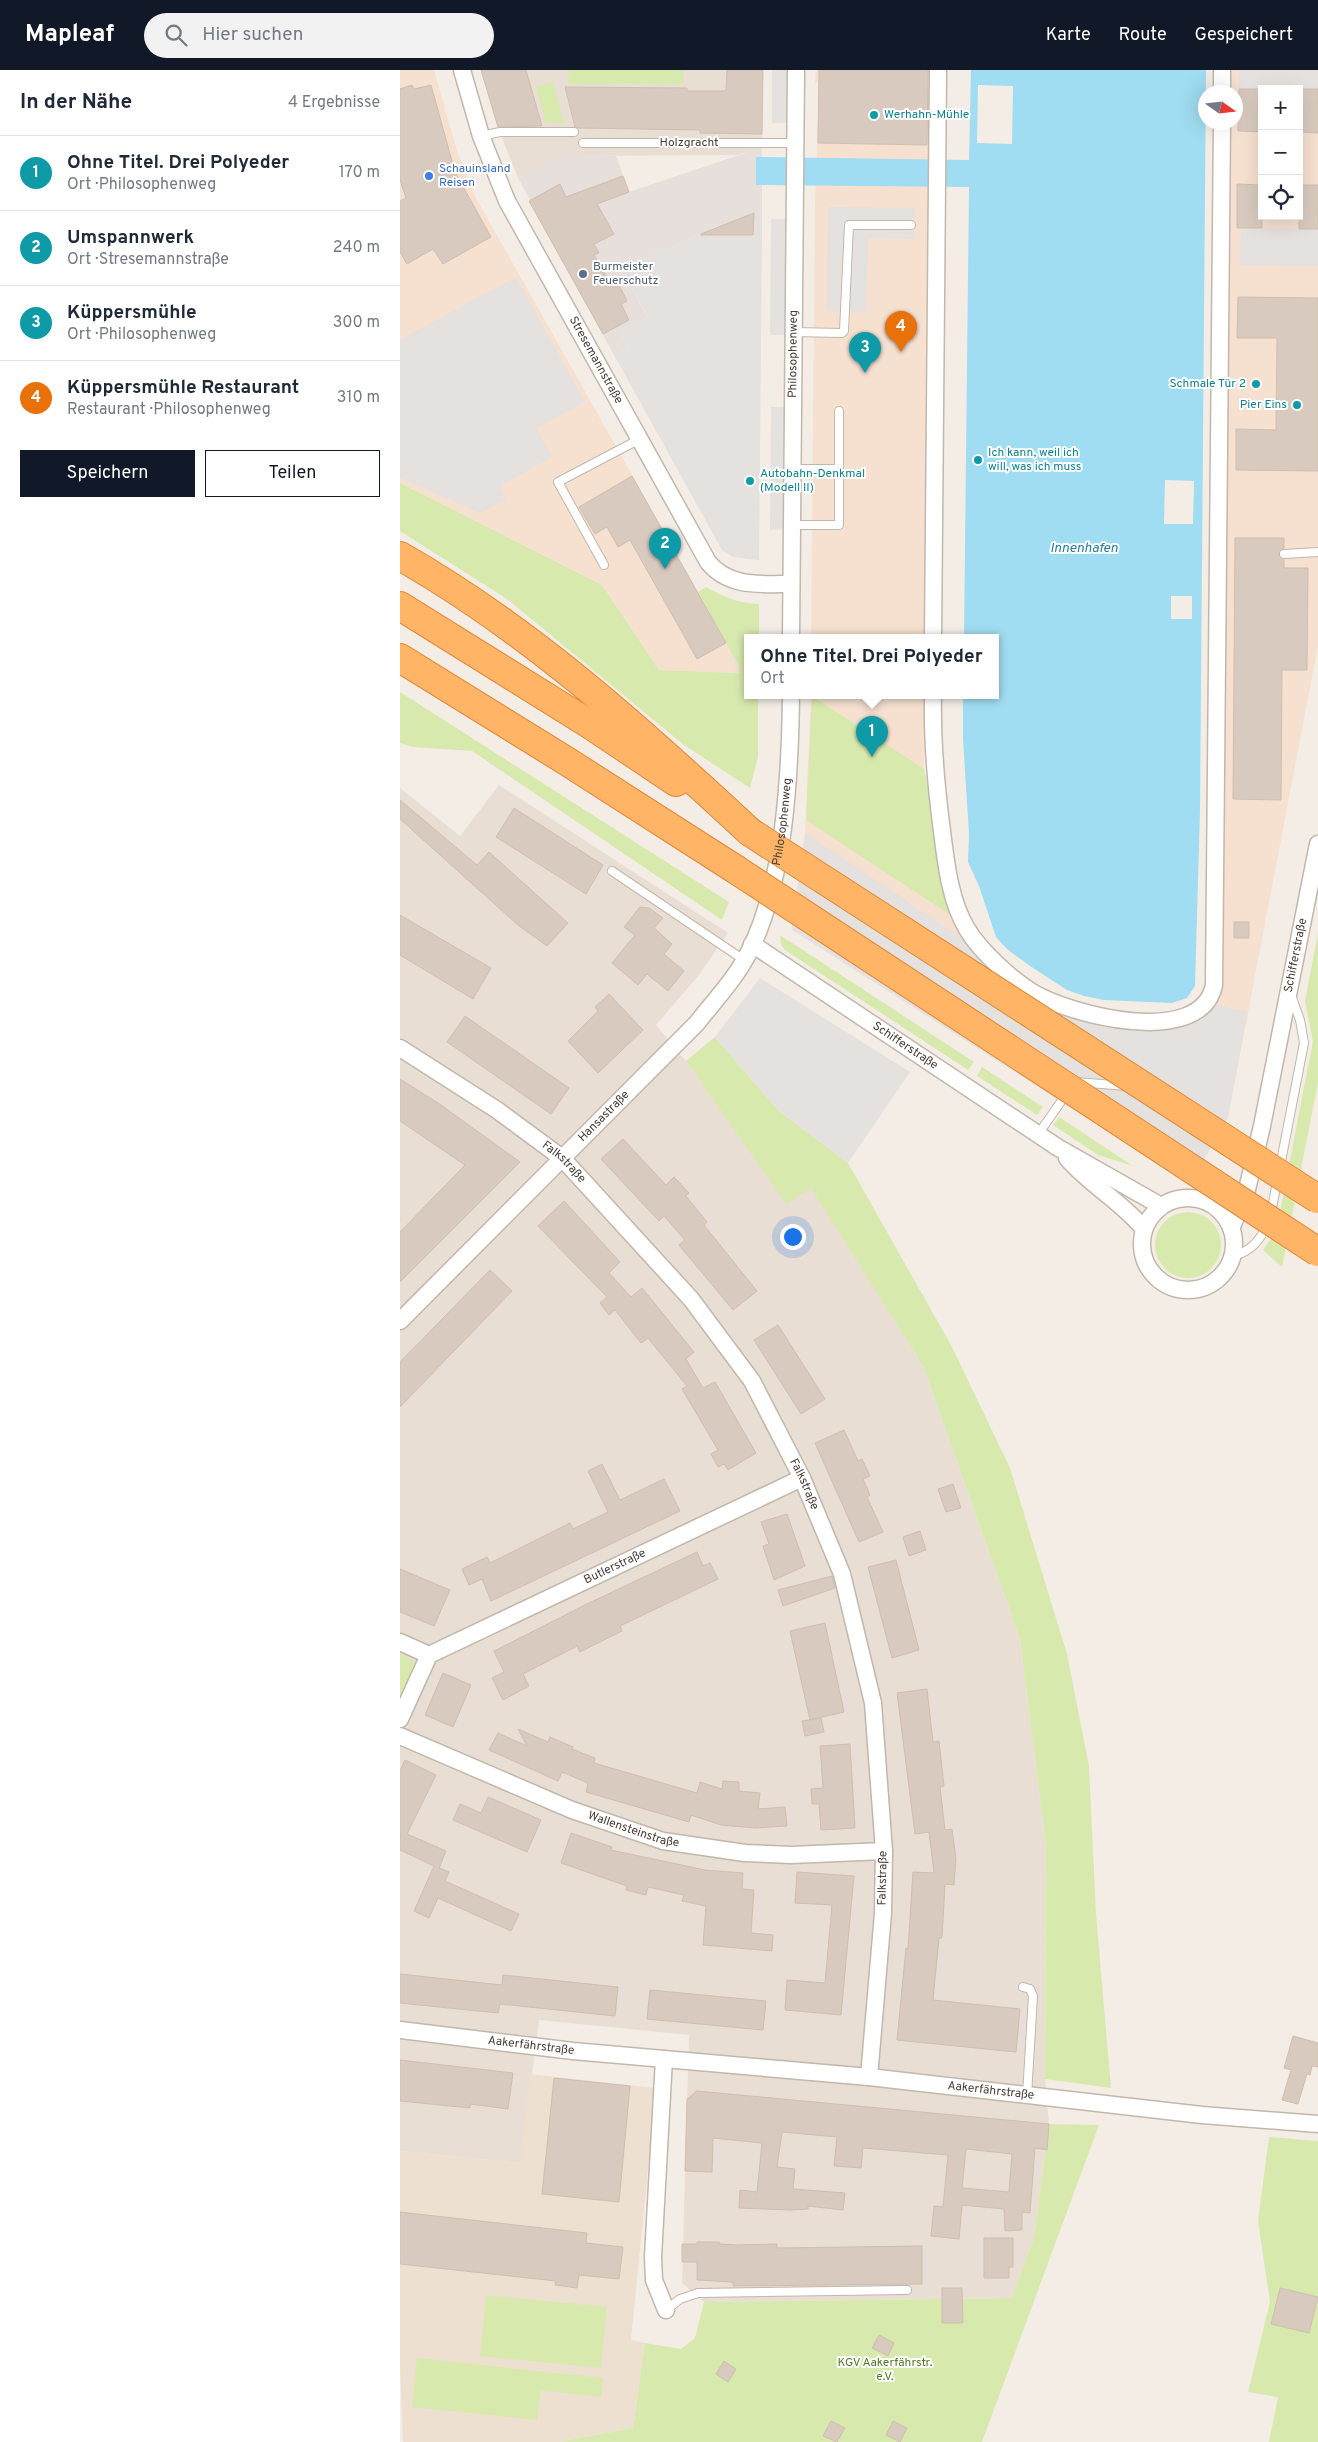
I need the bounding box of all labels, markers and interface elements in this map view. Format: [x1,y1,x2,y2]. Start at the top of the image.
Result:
search box [144,13,494,58]
text: Mapleaf [25,20,114,50]
icon: search [162,21,190,49]
text: Hier suchen [202,23,303,47]
text: Karte [1046,24,1091,47]
text: Route [1119,24,1167,47]
text: Gespeichert [1195,24,1293,47]
north arrow [1198,85,1243,130]
map controls [1258,85,1303,220]
button: + [1258,85,1303,130]
text: In der Nähe [20,89,132,116]
text: 4 Ergebnisse [288,93,380,113]
place label: Werhahn-Mühle [884,107,969,123]
marker: Werhahn-Mühle [868,109,880,121]
button: − [1258,130,1303,175]
street label: Holzgracht [659,135,719,151]
text: Ohne Titel. Drei Polyeder [67,151,289,175]
place label: Schauinsland Reisen [439,161,511,191]
text: 1 [33,163,39,183]
text: 170 m [339,163,380,183]
marker: Schauinsland Reisen [423,170,435,182]
text: Ort · Philosophenweg [67,175,216,195]
button: locate [1258,175,1303,220]
text: Umspannwerk [67,226,194,250]
text: 2 [31,238,41,258]
text: 240 m [333,238,380,258]
text: Ort · Stresemannstraße [67,250,229,270]
place label: Burmeister Feuerschutz [593,259,659,289]
marker: Burmeister Feuerschutz [577,268,589,280]
text: Küppersmühle [67,301,197,325]
street label: Philosophenweg [785,310,802,398]
pin: 4 [885,311,917,352]
text: 3 [31,313,41,333]
text: 300 m [333,313,380,333]
street label: Stresemannstraße [565,314,626,407]
text: Ort · Philosophenweg [67,325,216,345]
pin: 3 [849,332,881,373]
text: Küppersmühle Restaurant [67,376,299,400]
place label: Schmale Tür 2 [1170,376,1246,392]
marker: Schmale Tür 2 [1250,378,1262,390]
text: 4 [31,388,41,408]
text: 310 m [337,388,380,408]
place label: Pier Eins [1240,397,1287,413]
marker: Pier Eins [1291,399,1303,411]
text: Restaurant · Philosophenweg [67,400,271,420]
place label: Ich kann, weil ich will, was ich muss [988,445,1081,475]
button: Speichern [20,450,195,497]
button: Teilen [205,450,380,497]
marker: Ich kann, weil ich will, was ich muss [972,454,984,466]
place label: Autobahn-Denkmal (Modell II) [760,466,865,496]
marker: Autobahn-Denkmal (Modell II) [744,475,756,487]
pin: 2 [649,528,681,569]
water label: Innenhafen [1050,540,1118,557]
popup [744,634,999,699]
text: Ohne Titel. Drei Polyeder [760,645,983,669]
text: Ort [760,669,785,689]
pin: 1 [856,716,888,757]
street label: Philosophenweg [769,778,796,867]
street label: Schifferstraße [1281,917,1311,994]
street label: Schifferstraße [869,1018,941,1074]
street label: Hansastraße [575,1087,633,1146]
street label: Falkstraße [538,1138,589,1187]
your location [780,1224,806,1250]
street label: Falkstraße [785,1456,822,1513]
street label: Butlerstraße [581,1545,648,1588]
street label: Wallensteinstraße [586,1808,680,1851]
street label: Falkstraße [875,1850,891,1906]
street label: Aakerfährstraße [487,2033,575,2059]
street label: Aakerfährstraße [947,2078,1035,2104]
park label: KGV Aakerfährstr. e.V. [837,2355,933,2385]

